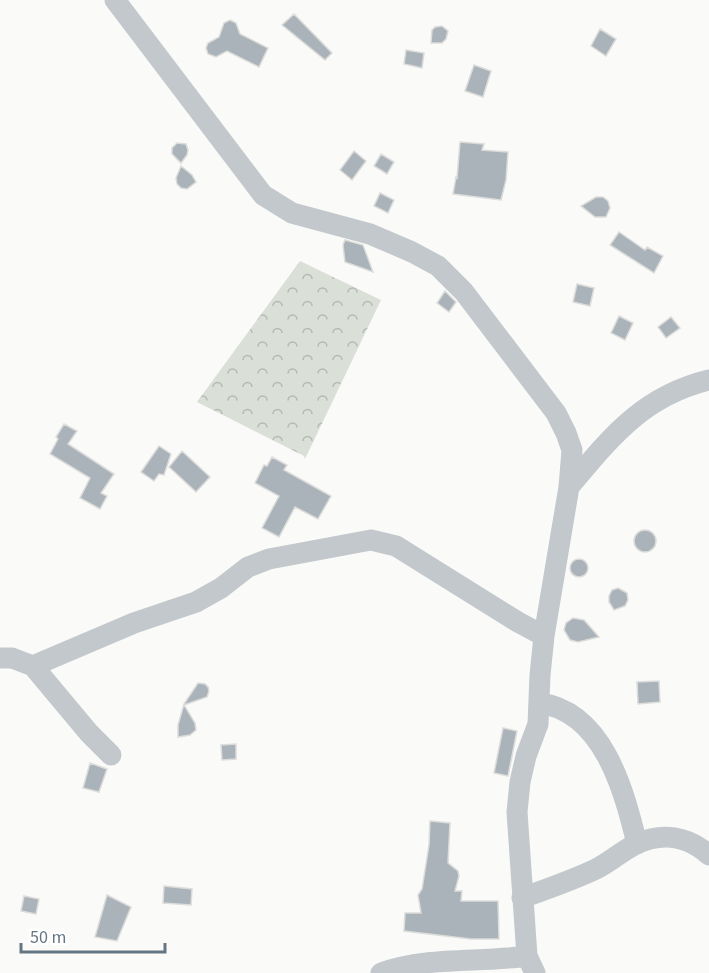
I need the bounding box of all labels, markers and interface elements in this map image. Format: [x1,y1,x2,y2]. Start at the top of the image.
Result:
scale bar [21,916,165,954]
text: 50 m [30,925,66,950]

